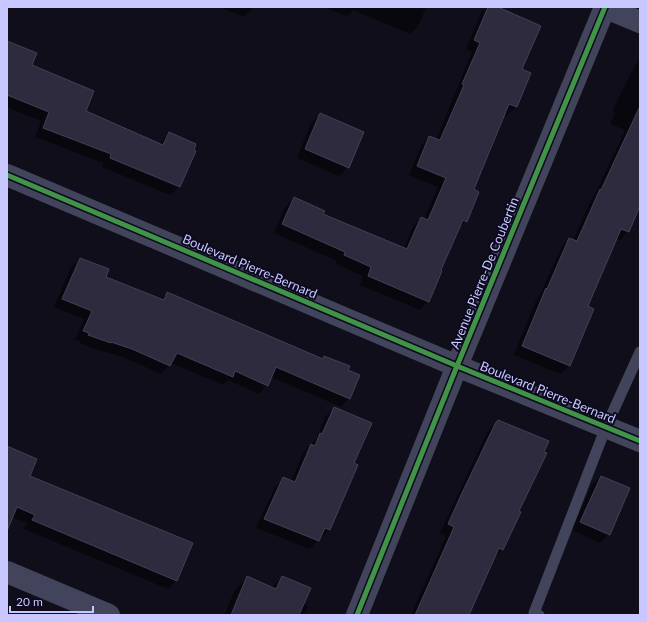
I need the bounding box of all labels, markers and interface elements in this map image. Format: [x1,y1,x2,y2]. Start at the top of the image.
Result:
street label: Avenue Pierre-De Coubertin [446,195,522,351]
street label: Boulevard Pierre-Bernard [180,230,320,302]
street label: Boulevard Pierre-Bernard [478,357,618,427]
scale bar [10,588,93,614]
text: 20 m [16,594,43,609]

